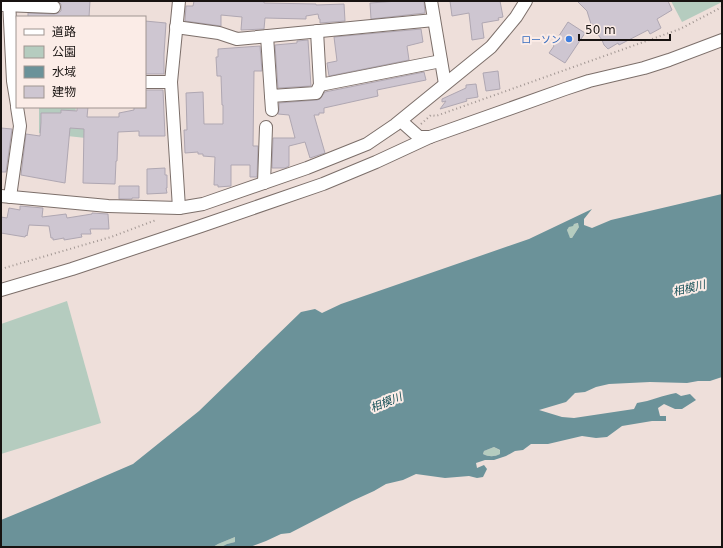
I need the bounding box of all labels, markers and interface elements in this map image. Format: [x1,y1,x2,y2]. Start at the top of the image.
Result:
legend [16,16,146,108]
scale bar [579,16,670,42]
text: 50 m [585,23,616,37]
text: 道路 [52,25,76,39]
place label: ローソン [521,34,561,45]
marker: ローソン [564,34,574,44]
text: 公園 [52,45,76,59]
text: 水域 [52,65,76,79]
text: 建物 [52,85,76,99]
water label: 相模川 [672,278,708,299]
water label: 相模川 [368,390,405,415]

